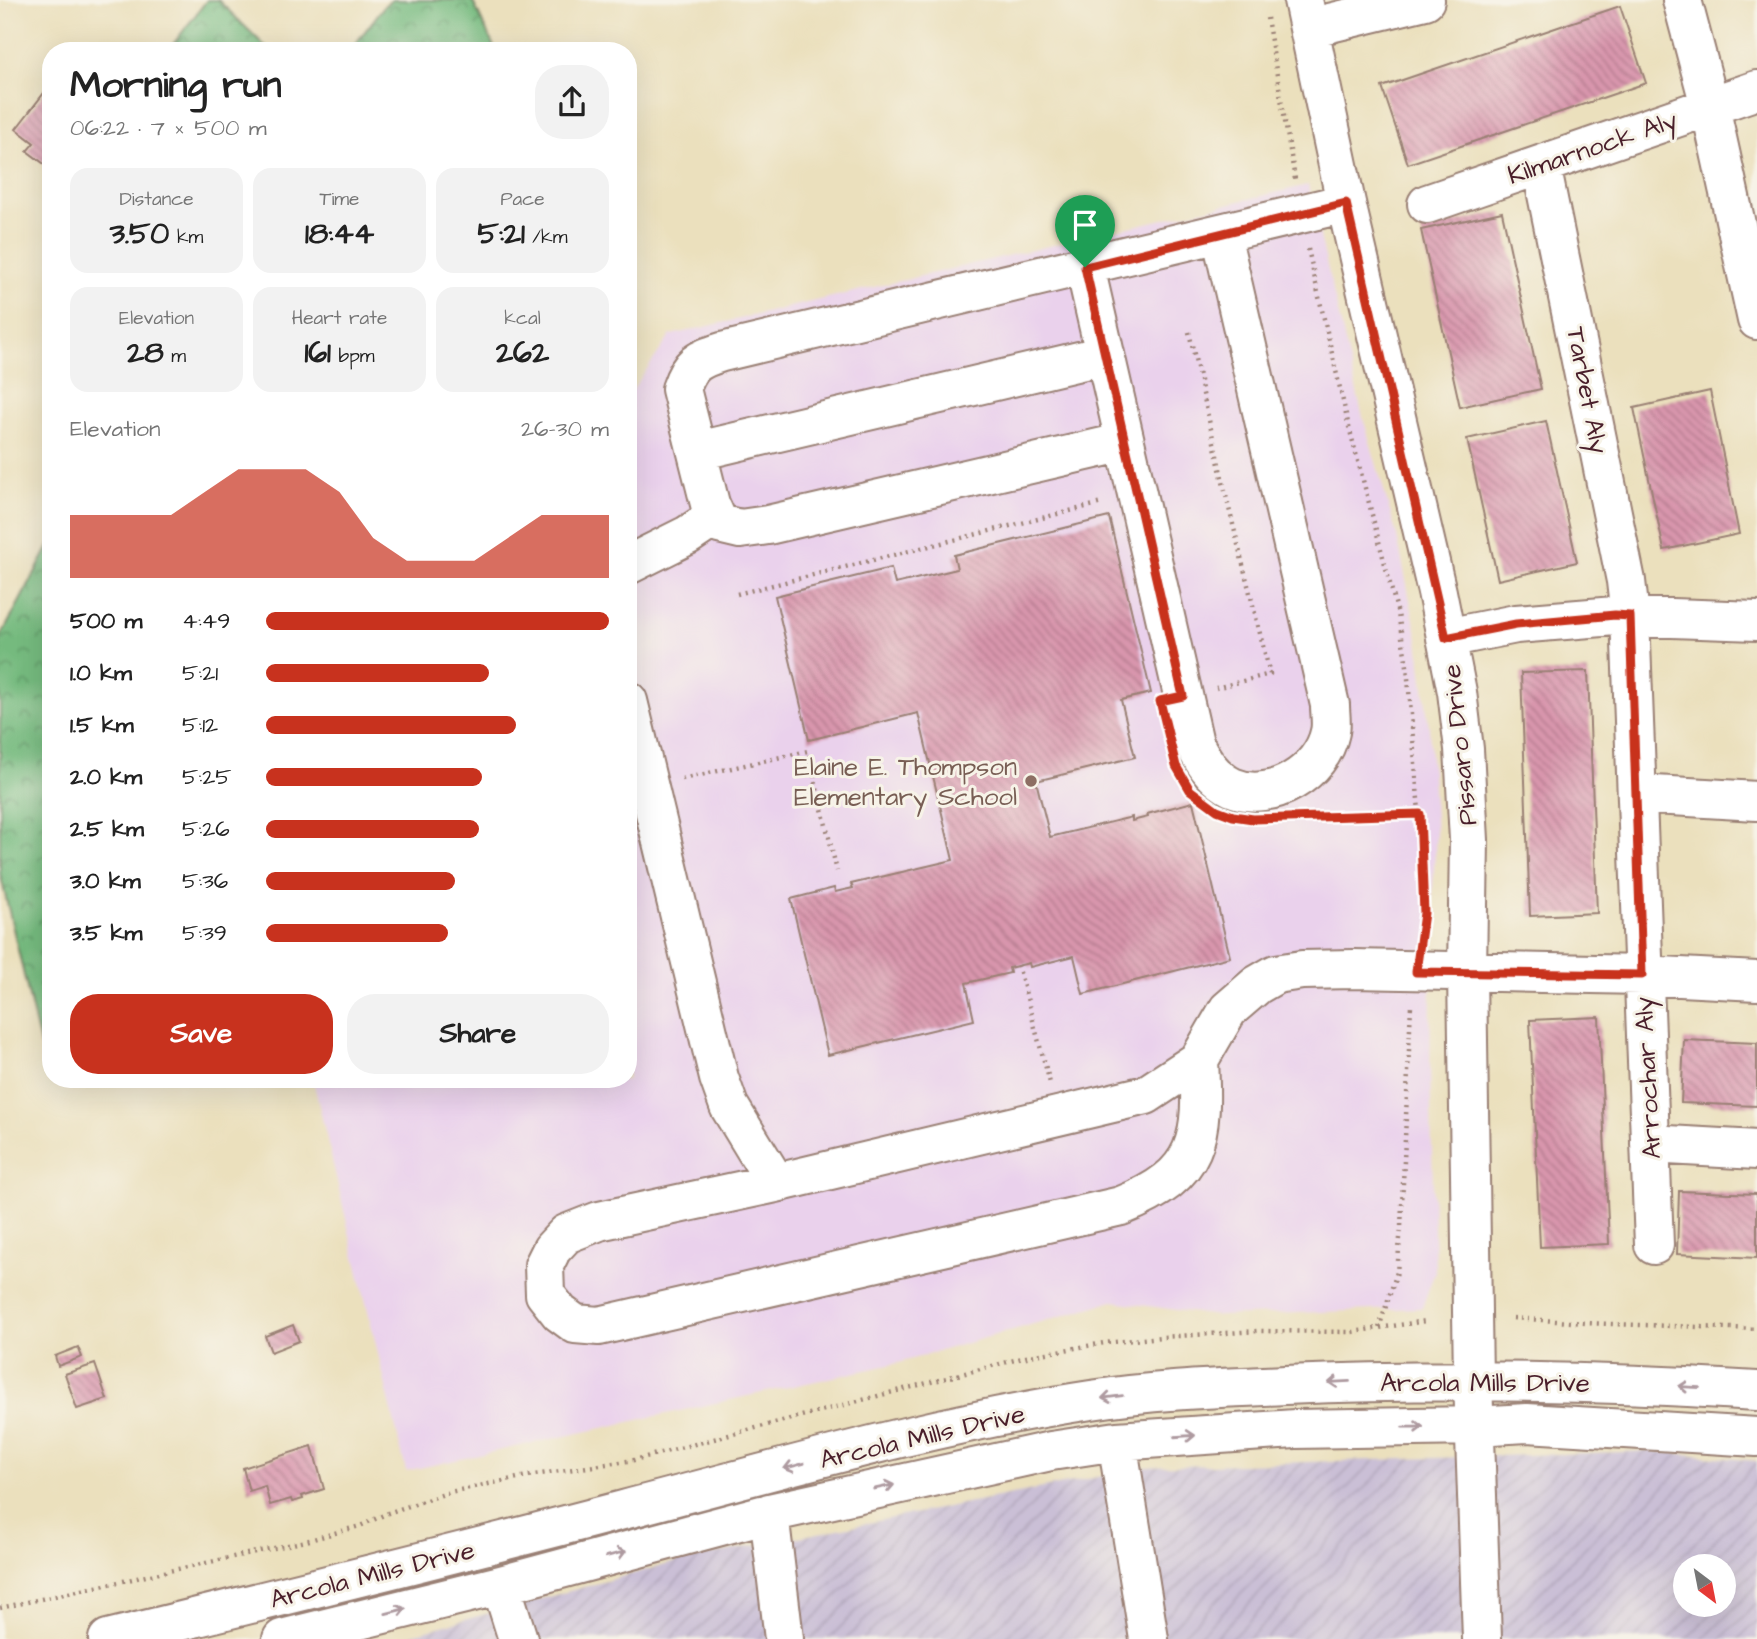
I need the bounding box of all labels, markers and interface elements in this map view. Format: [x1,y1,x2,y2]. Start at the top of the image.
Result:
text: Morning run [70,60,282,112]
button: share [535,65,609,139]
street label: Kilmarnock Aly [1503,102,1683,196]
text: 06:22 · 7 × 500 m [70,112,267,144]
text: Distance [120,186,193,213]
text: Time [320,186,359,213]
text: Pace [500,186,545,213]
pin [1055,195,1115,267]
icon: arrive [1066,206,1104,244]
text: 3.50 [110,213,169,255]
text: 18:44 [305,213,374,255]
text: 5:21 [478,213,525,255]
text: km [169,224,203,251]
text: /km [525,224,567,251]
text: Elevation [119,305,194,332]
text: Heart rate [292,305,387,332]
text: kcal [504,305,541,332]
street label: Tarbet Aly [1555,324,1617,457]
text: 28 [127,332,164,374]
text: 161 [304,332,331,374]
text: 262 [496,332,549,374]
text: m [164,343,186,370]
text: bpm [331,343,375,370]
text: Elevation [70,413,161,445]
text: 26–30 m [521,413,609,445]
text: 500 m [70,605,142,637]
text: 4:49 [182,605,230,637]
text: 1.0 km [70,657,132,689]
text: 5:21 [182,657,218,689]
street label: Pissaro Drive [1434,662,1486,827]
text: 1.5 km [70,709,134,741]
text: 5:12 [182,709,218,741]
place label: Elaine E. Thompson Elementary School [794,749,1017,817]
text: 2.0 km [70,761,142,793]
text: 5:25 [182,761,232,793]
marker: Elaine E. Thompson Elementary School [1023,773,1039,789]
text: 2.5 km [70,813,144,845]
text: 5:26 [182,813,230,845]
text: 3.0 km [70,865,141,897]
text: 5:36 [182,865,228,897]
text: 3.5 km [70,917,142,949]
text: 5:39 [182,917,227,949]
button: Save [70,994,333,1074]
button: Share [347,994,609,1074]
street label: Arrochar Aly [1626,996,1672,1160]
street label: Arcola Mills Drive [1380,1365,1590,1401]
one-way arrow [1328,1376,1351,1389]
one-way arrow [1678,1380,1701,1393]
one-way arrow [1101,1391,1124,1404]
street label: Arcola Mills Drive [816,1396,1028,1478]
one-way arrow [1401,1420,1424,1434]
one-way arrow [1174,1429,1196,1442]
one-way arrow [783,1460,806,1473]
one-way arrow [872,1479,895,1493]
street label: Arcola Mills Drive [266,1532,478,1618]
one-way arrow [604,1547,627,1560]
north arrow [1673,1554,1736,1617]
map controls [1673,1554,1736,1617]
one-way arrow [384,1604,407,1617]

